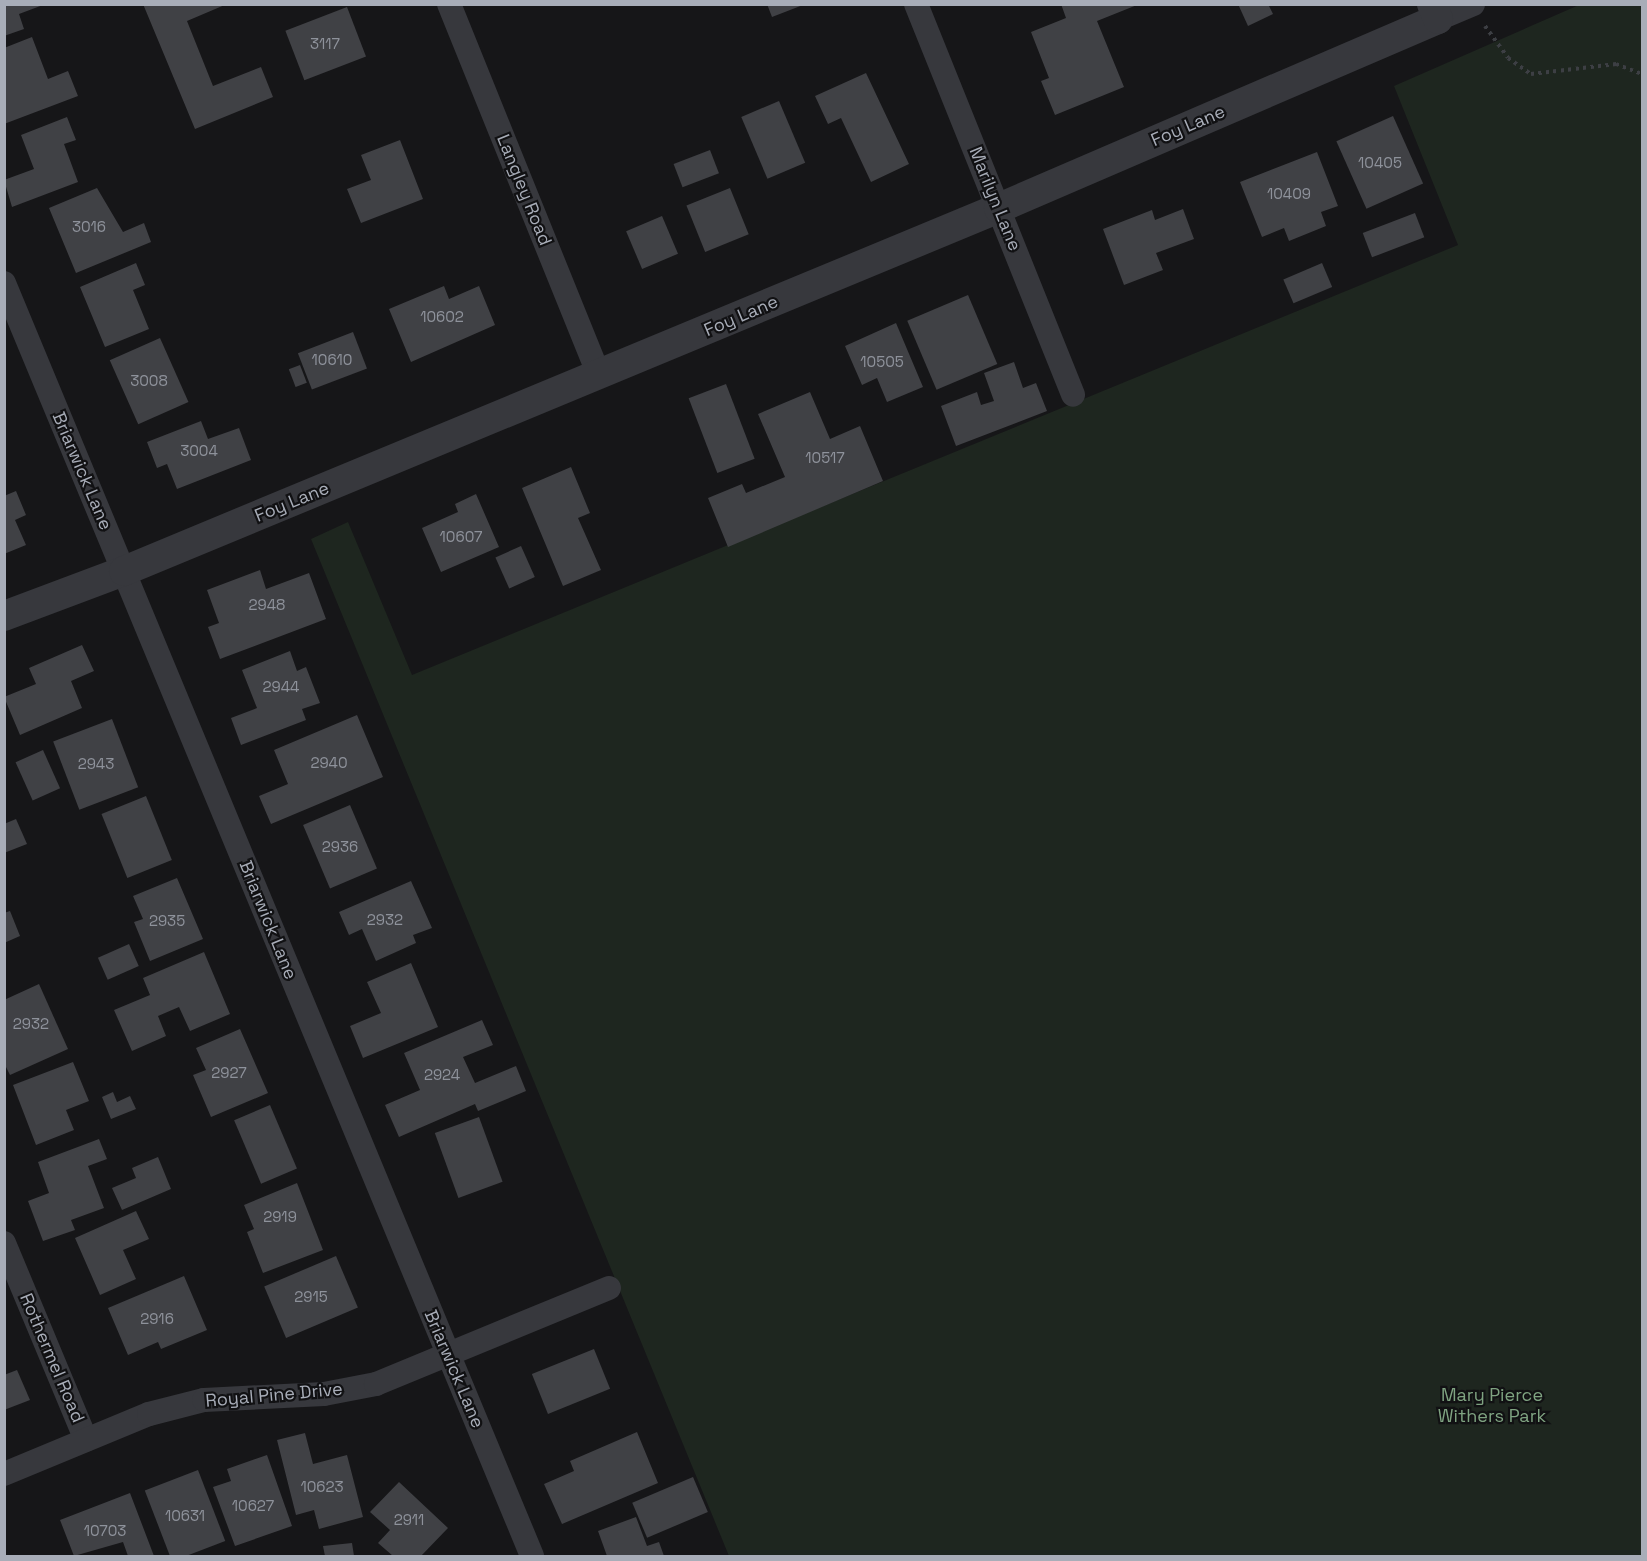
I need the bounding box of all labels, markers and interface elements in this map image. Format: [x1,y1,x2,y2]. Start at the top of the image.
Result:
house number: 3117 [310,35,340,53]
street label: Foy Lane [1148,101,1228,151]
street label: Langley Road [492,131,556,249]
street label: Marilyn Lane [964,144,1026,254]
house number: 10405 [1358,154,1402,172]
house number: 10409 [1267,185,1311,203]
house number: 3016 [72,218,106,236]
street label: Foy Lane [701,291,781,341]
house number: 10602 [420,308,464,326]
house number: 10610 [312,351,352,369]
house number: 10505 [860,353,904,371]
house number: 3008 [130,372,168,390]
street label: Briarwick Lane [47,409,117,533]
house number: 3004 [180,442,218,460]
house number: 10517 [805,449,845,467]
street label: Foy Lane [252,477,332,527]
house number: 10607 [440,528,482,546]
house number: 2948 [249,596,285,614]
house number: 2944 [263,678,299,696]
house number: 2940 [310,754,348,772]
house number: 2943 [78,755,114,773]
house number: 2936 [322,838,358,856]
street label: Briarwick Lane [234,858,302,982]
house number: 2932 [367,911,403,929]
house number: 2935 [149,912,185,930]
house number: 2932 [13,1015,49,1033]
house number: 2927 [211,1064,247,1082]
house number: 2924 [424,1066,460,1084]
house number: 2919 [263,1208,297,1226]
house number: 2915 [294,1288,328,1306]
street label: Rothermel Road [15,1290,89,1426]
street label: Briarwick Lane [419,1307,489,1431]
house number: 2916 [140,1310,174,1328]
street label: Royal Pine Drive [205,1378,343,1412]
park label: Mary Pierce Withers Park [1438,1385,1546,1428]
house number: 10623 [300,1478,344,1496]
house number: 10627 [232,1497,274,1515]
house number: 10631 [165,1507,205,1525]
house number: 2911 [394,1511,424,1529]
house number: 10703 [84,1522,126,1540]

